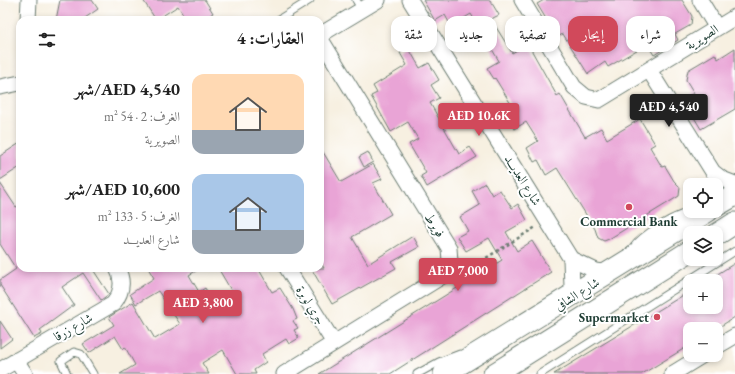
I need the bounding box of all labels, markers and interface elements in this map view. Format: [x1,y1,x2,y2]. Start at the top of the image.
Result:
chip: شقة [391,16,437,52]
chip: جديد [445,16,497,52]
chip: تصفية [505,16,560,52]
chip: إيجار [568,16,618,52]
chip: شراء [626,16,675,52]
street label: الصويرية [683,20,722,54]
text: العقارات: 4 [237,27,304,49]
icon: filters [36,29,58,51]
text: AED 4,540/شهر [75,78,180,100]
icon: home [224,90,272,138]
pin: AED 4,540 [623,94,715,128]
text: AED 4,540 [639,98,699,115]
pin: AED 10.6K [433,103,525,137]
text: AED 10.6K [447,107,511,124]
text: الغرف: 2 · 54 m² [104,108,180,125]
text: الصويرية [145,131,180,148]
street label: شارع العديـــد [498,151,545,210]
text: AED 10,600/شهر [66,178,180,200]
map controls [683,178,723,362]
button: locate [683,178,723,218]
icon: home [224,190,272,238]
marker: Commercial Bank [624,202,634,212]
text: الغرف: 5 · 133 m² [98,208,180,225]
street label: فويرط [421,210,449,241]
place label: Commercial Bank [580,213,679,230]
button: layers [683,226,723,266]
text: شارع العديـــد [123,231,180,248]
pin: AED 7,000 [412,258,504,292]
text: AED 7,000 [428,262,488,279]
street label: شارع الشافي [551,274,604,317]
button: + [683,274,723,314]
street label: جري لوبرة [291,282,330,329]
pin: AED 3,800 [157,290,249,324]
text: AED 3,800 [173,294,233,311]
street label: شارع زرقا [50,309,97,348]
place label: Supermarket [579,309,649,326]
marker: Supermarket [652,312,662,322]
button: − [683,322,723,362]

